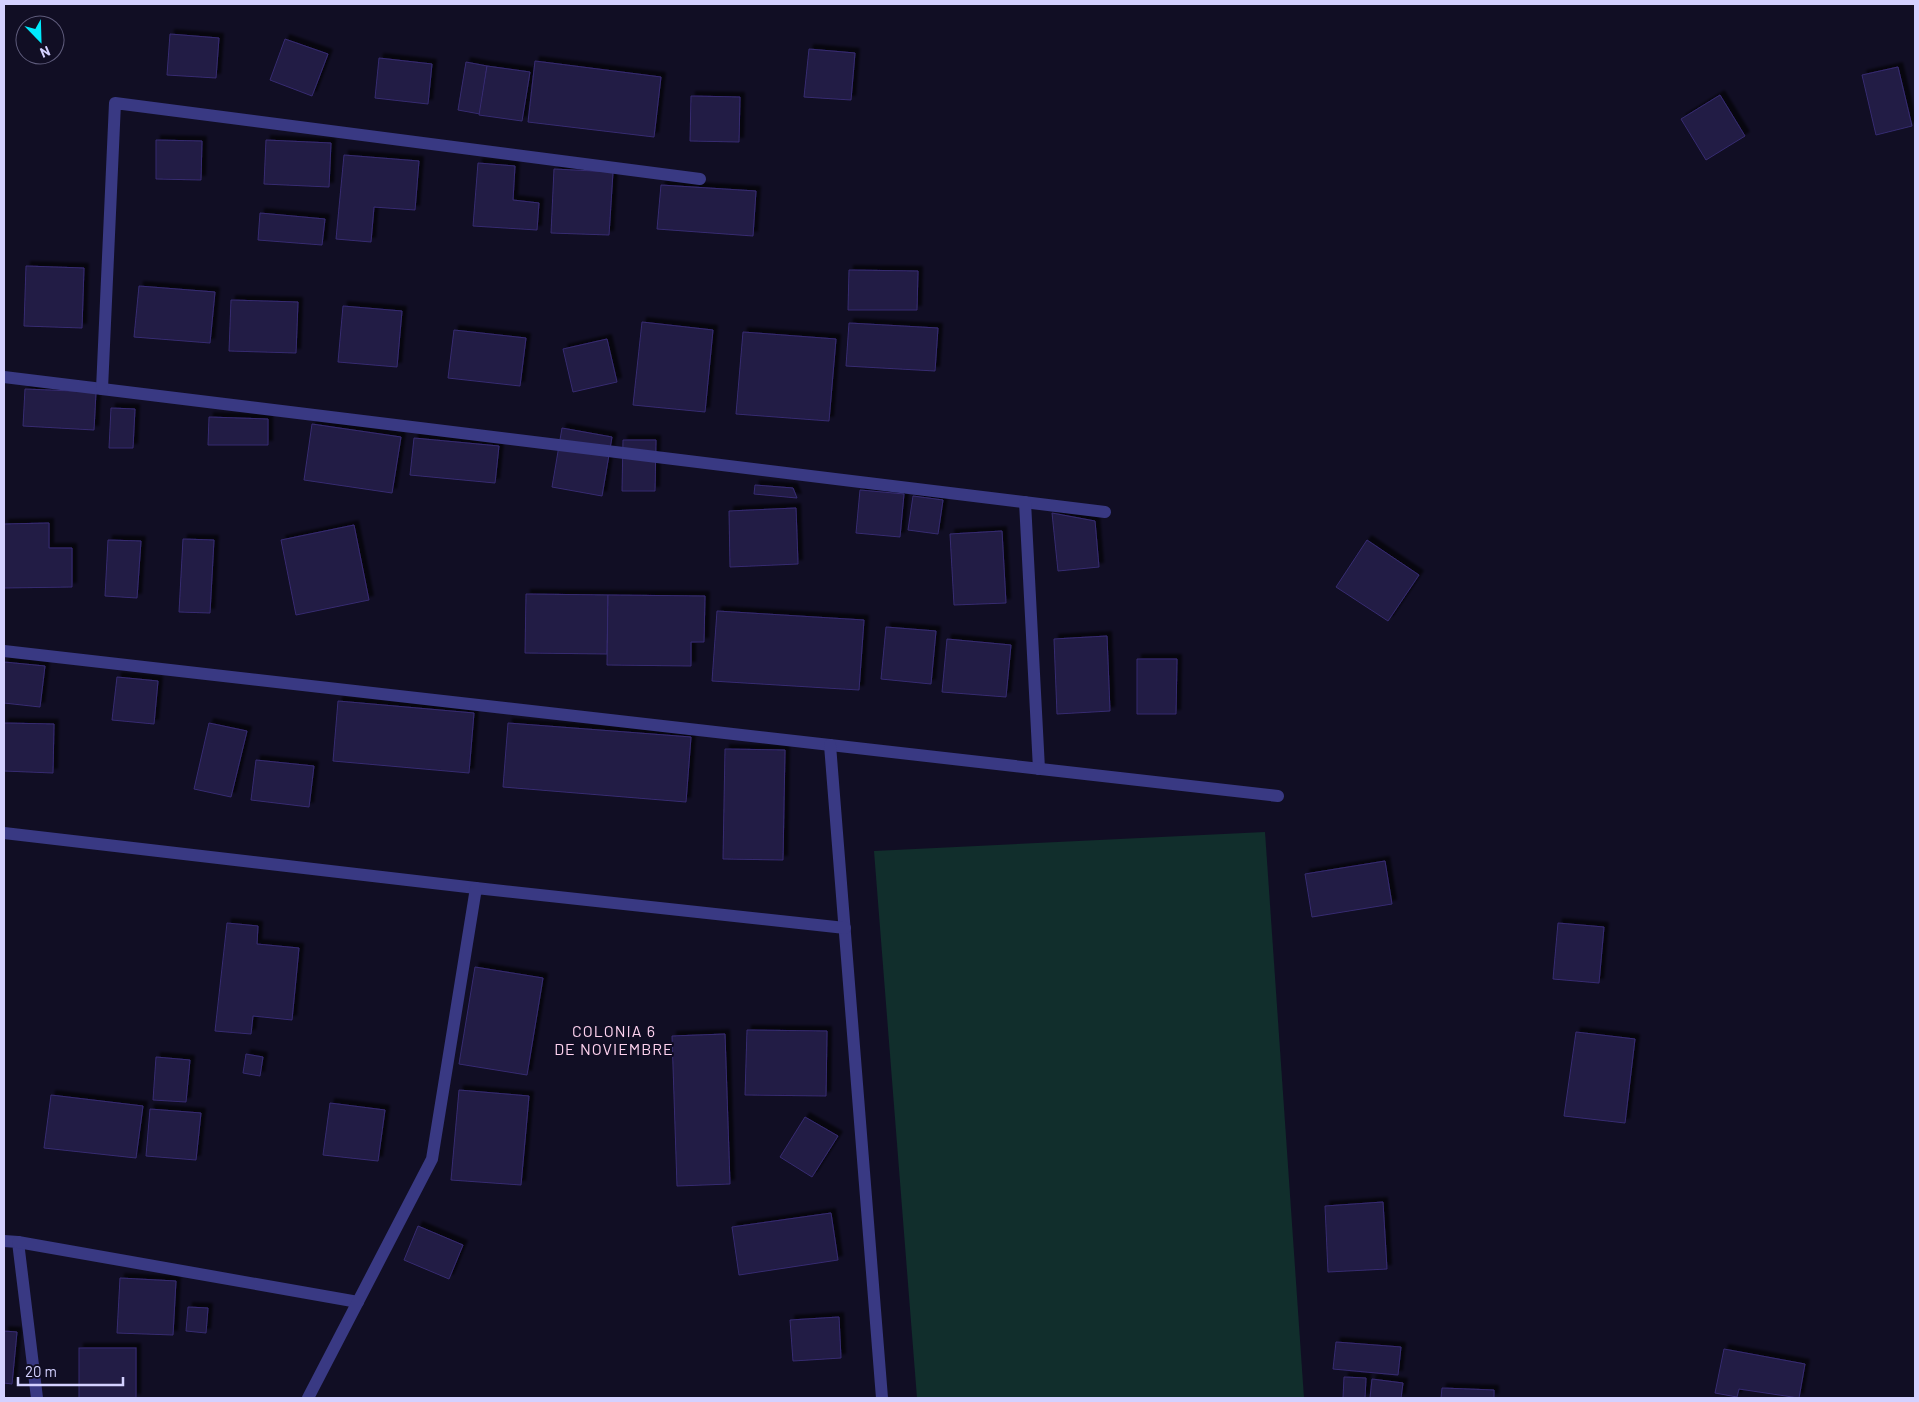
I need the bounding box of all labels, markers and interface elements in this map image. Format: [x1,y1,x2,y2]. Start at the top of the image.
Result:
north arrow [15,15,65,65]
text: N [38,43,53,62]
district label: COLONIA 6 DE NOVIEMBRE [554,1021,674,1058]
scale bar [18,1354,122,1386]
text: 20 m [25,1362,57,1380]

